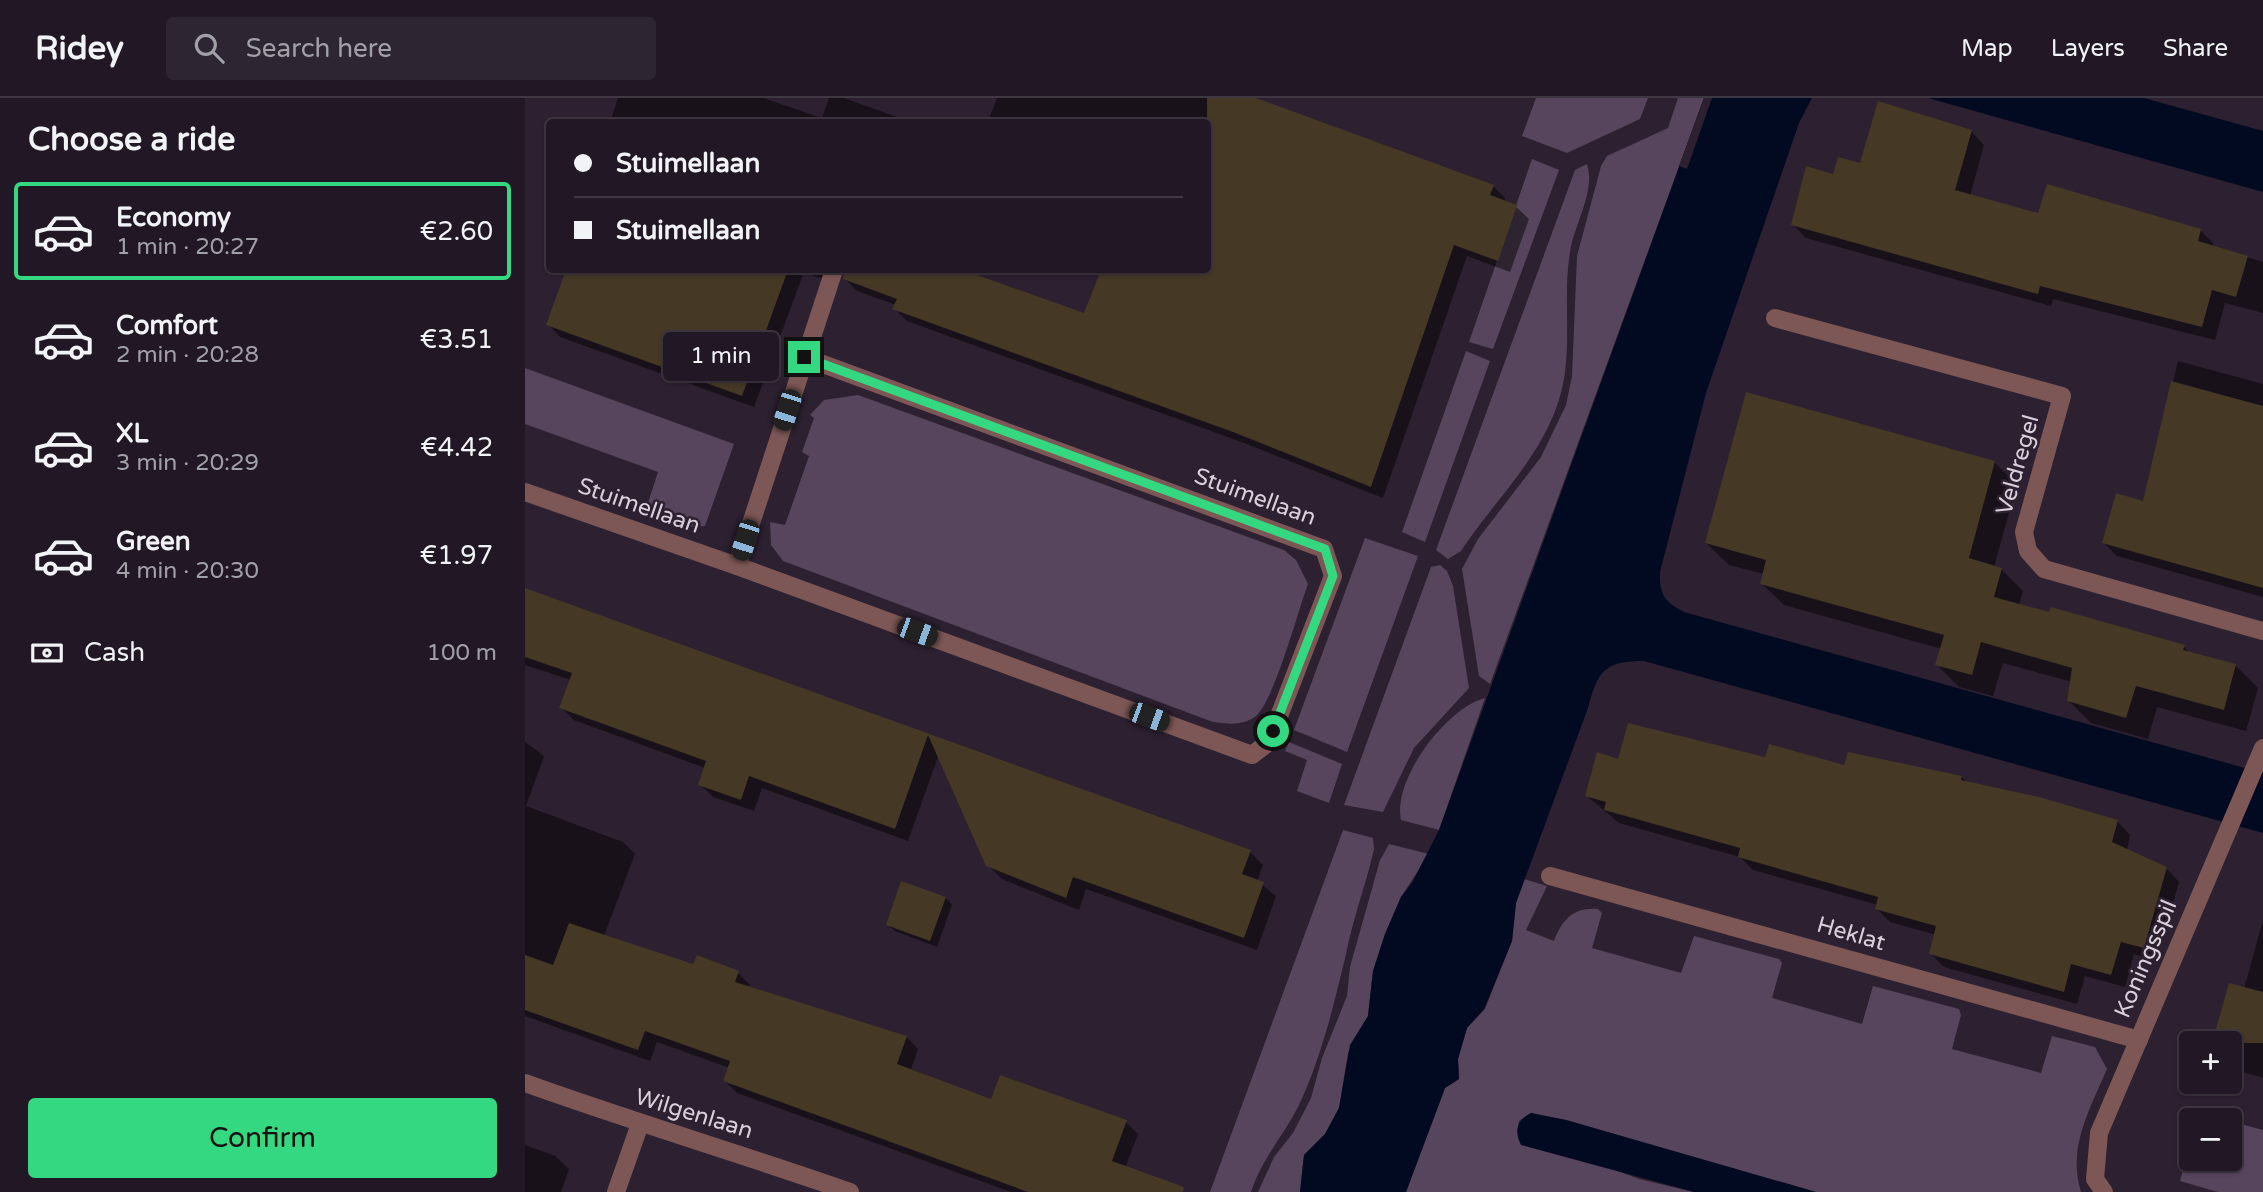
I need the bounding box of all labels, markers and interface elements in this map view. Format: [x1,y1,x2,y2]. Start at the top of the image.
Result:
search box [166,17,656,80]
text: Ridey [35,29,124,68]
icon: search [190,29,228,67]
text: Search here [246,33,392,64]
text: Map [1961,34,2013,63]
text: Layers [2051,34,2125,63]
text: Share [2163,34,2228,63]
text: Choose a ride [28,121,235,159]
text: Stuimellaan [616,148,760,179]
icon: car [32,200,95,263]
text: Economy [116,202,231,233]
text: Stuimellaan [616,215,760,246]
text: €2.60 [420,216,493,247]
text: 1 min · 20:27 [116,233,259,261]
icon: car [32,308,95,371]
text: Comfort [116,310,218,341]
text: €3.51 [420,324,493,355]
callout: 1 min [664,332,779,382]
text: 2 min · 20:28 [116,341,259,369]
route end [788,341,820,373]
text: 1 min [690,342,752,370]
car [771,387,804,433]
street label: Veldregel [1990,412,2046,518]
icon: car [32,416,95,479]
text: XL [116,418,148,449]
text: €4.42 [420,432,493,463]
text: 3 min · 20:29 [116,449,259,477]
street label: Stuimellaan [1190,462,1320,532]
street label: Stuimellaan [574,472,704,540]
car [729,517,762,563]
icon: car [32,524,95,587]
text: Green [116,526,191,557]
text: €1.97 [420,540,493,571]
text: 4 min · 20:30 [116,557,259,585]
car [894,615,941,649]
icon: cash [28,634,66,672]
text: Cash [84,637,145,668]
text: 100 m [427,639,497,667]
car [1126,700,1173,734]
route start [1257,715,1289,747]
street label: Koningsspil [2109,896,2183,1022]
street label: Heklat [1814,911,1889,957]
map controls [2179,1031,2242,1171]
button: + [2179,1031,2242,1094]
street label: Wilgenlaan [632,1083,756,1145]
button: Confirm [28,1098,497,1178]
button: − [2179,1108,2242,1171]

